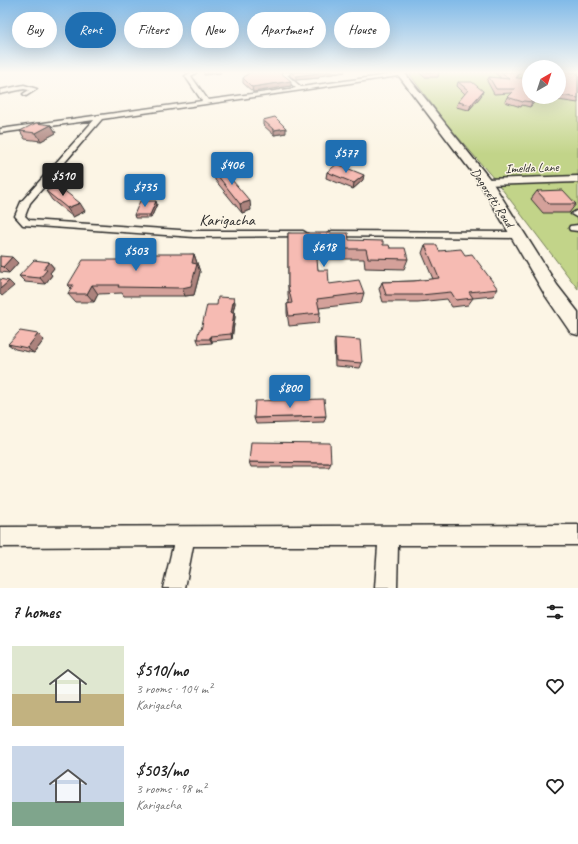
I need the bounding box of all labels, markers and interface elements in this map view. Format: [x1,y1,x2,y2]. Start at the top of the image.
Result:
chip: Buy [12,12,57,48]
chip: Rent [65,12,116,48]
chip: Filters [124,12,183,48]
chip: New [191,12,239,48]
chip: Apartment [247,12,326,48]
chip: House [334,12,390,48]
north arrow [522,60,566,104]
map controls [522,60,566,104]
pin: $577 [322,140,370,174]
text: $577 [334,145,358,161]
pin: $406 [208,152,256,186]
text: $406 [220,157,244,173]
street label: Imelda Lane [505,159,560,177]
pin: $510 [39,163,87,197]
street label: Dagoretti Road [467,165,518,232]
text: $510 [51,168,75,184]
pin: $735 [121,174,169,208]
text: $735 [133,179,157,195]
street label: Karigacha [199,210,256,230]
pin: $618 [300,234,348,268]
pin: $503 [112,238,160,272]
text: $618 [312,239,336,255]
text: $503 [124,243,148,259]
pin: $800 [266,375,314,409]
text: $800 [278,380,302,396]
icon: filters [544,601,566,623]
text: 7 homes [12,602,60,623]
text: $510/mo [136,660,188,681]
icon: home [44,662,92,710]
icon: heart [544,675,566,697]
text: 3 rooms · 104 m² [136,681,212,697]
text: Karigacha [136,697,181,713]
text: $503/mo [136,760,188,781]
icon: home [44,762,92,810]
icon: heart [544,775,566,797]
text: 3 rooms · 98 m² [136,781,206,797]
text: Karigacha [136,797,181,813]

